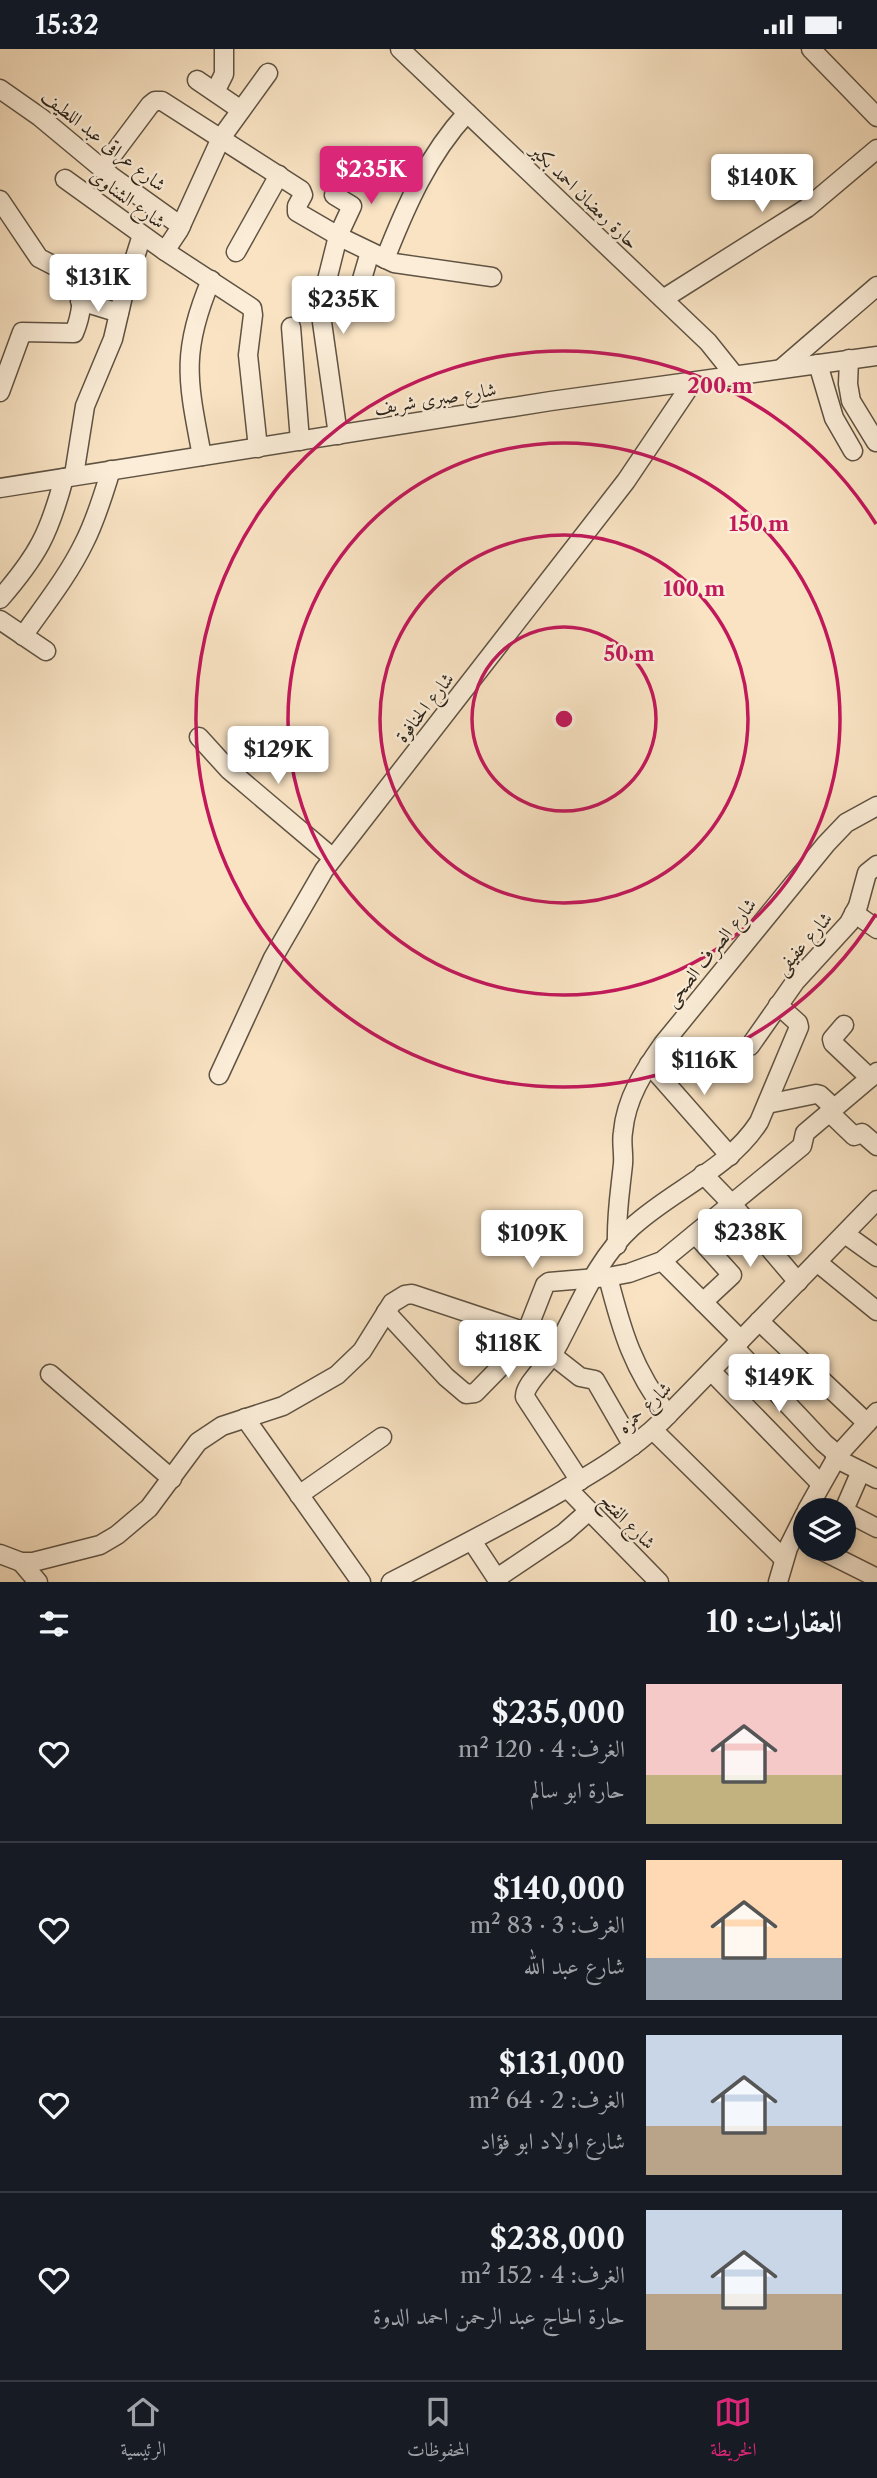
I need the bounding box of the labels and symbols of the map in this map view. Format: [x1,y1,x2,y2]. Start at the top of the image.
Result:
street label: شارع عراقى عبد اللطيف [34,85,171,199]
street label: حارة رمضان احمد بكير [524,137,644,254]
pin: $235K [322,146,420,206]
pin: $140K [713,155,811,214]
street label: شارع الشناوى [83,163,170,237]
pin: $131K [49,254,147,314]
pin: $235K [294,277,392,336]
text: 200 m [687,373,753,398]
street label: شارع صبرى شريف [372,377,498,423]
text: 150 m [729,511,789,536]
text: 100 m [663,576,725,601]
text: 50 m [603,641,655,666]
street label: شارع الحنافوة [390,668,462,749]
centre of rings [552,707,576,731]
pin: $129K [229,727,327,786]
street label: شارع الصرف الصحى [660,893,764,1014]
street label: شارع عفيفى [770,907,840,982]
pin: $116K [655,1037,753,1097]
pin: $238K [701,1209,799,1269]
pin: $109K [483,1211,581,1270]
pin: $118K [459,1321,557,1380]
pin: $149K [730,1355,828,1414]
street label: شارع حمزه [613,1377,679,1441]
street label: شارع الفتح [591,1489,660,1558]

